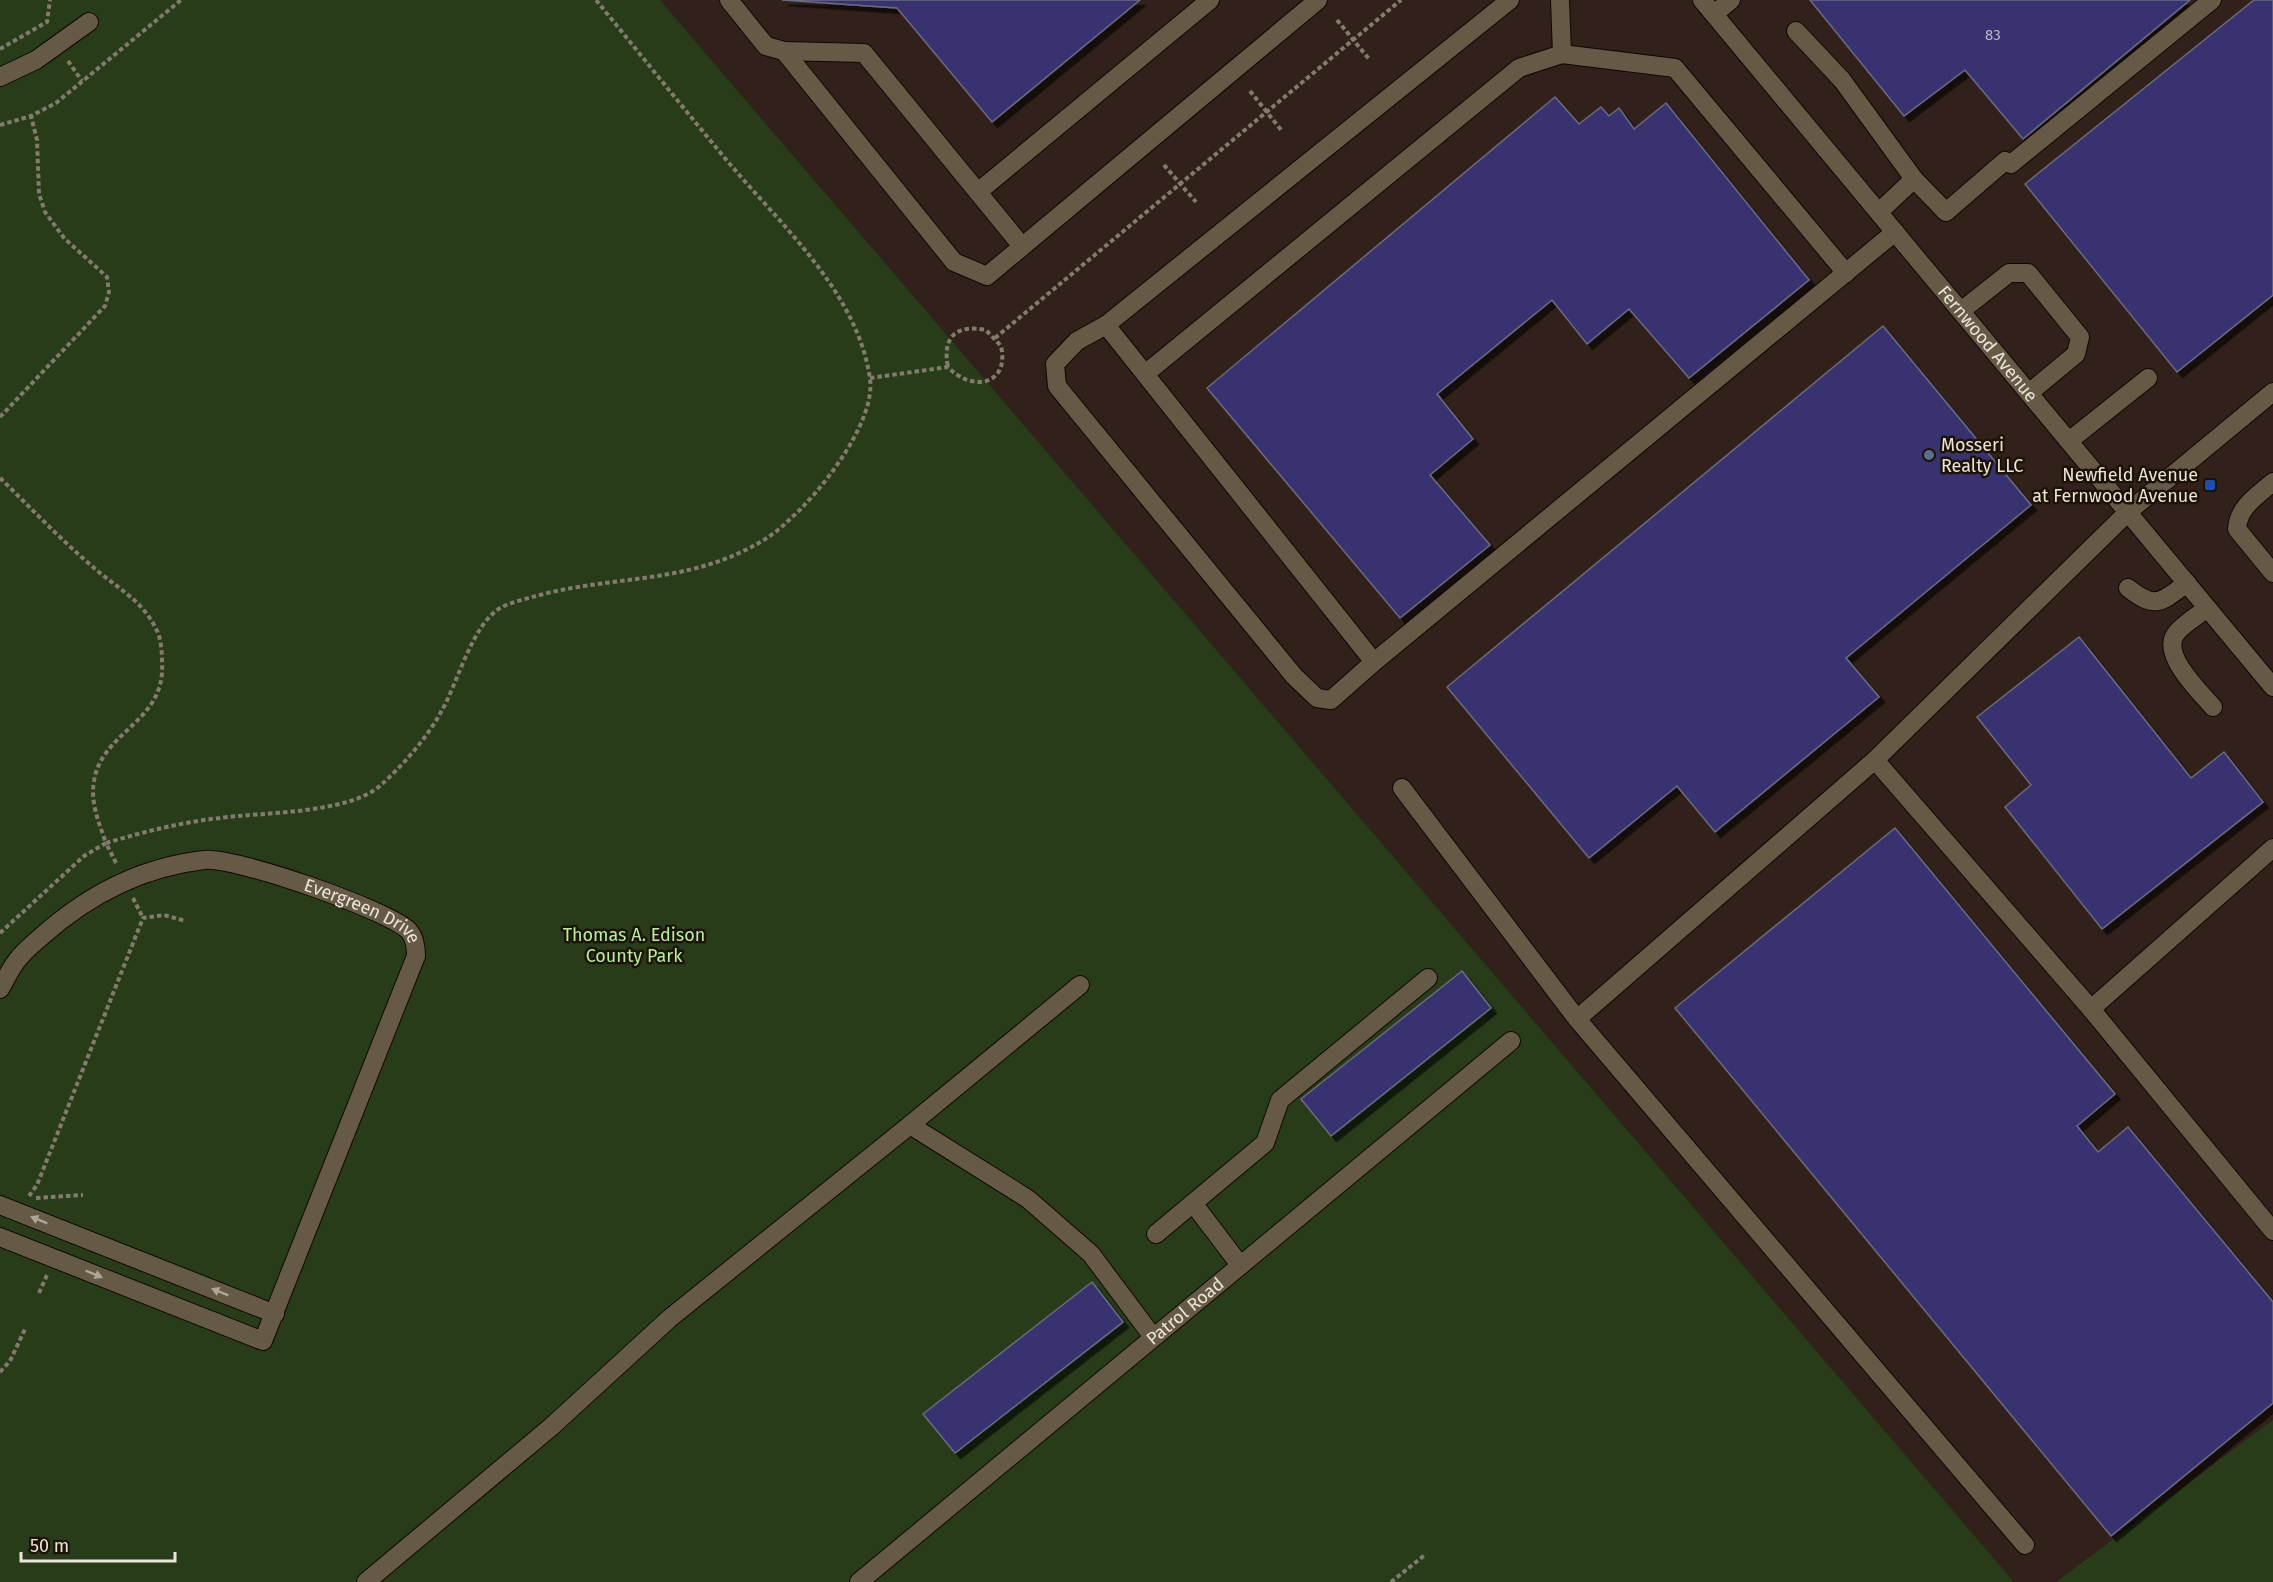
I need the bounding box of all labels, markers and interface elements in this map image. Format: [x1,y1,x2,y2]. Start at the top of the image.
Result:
house number: 83 [1985,26,2001,44]
street label: Fernwood Avenue [1933,281,2042,406]
place label: Mosseri Realty LLC [1941,434,2023,477]
marker: Mosseri Realty LLC [1922,448,1936,462]
place label: Newfield Avenue at Fernwood Avenue [2032,464,2198,507]
marker: Newfield Avenue at Fernwood Avenue [2203,478,2217,492]
street label: Evergreen Drive [301,874,425,947]
park label: Thomas A. Edison County Park [563,924,705,967]
one-way arrow [30,1215,48,1224]
one-way arrow [85,1269,103,1279]
street label: Patrol Road [1142,1273,1229,1350]
one-way arrow [211,1287,229,1297]
scale bar [21,1525,176,1563]
text: 50 m [30,1535,69,1557]

